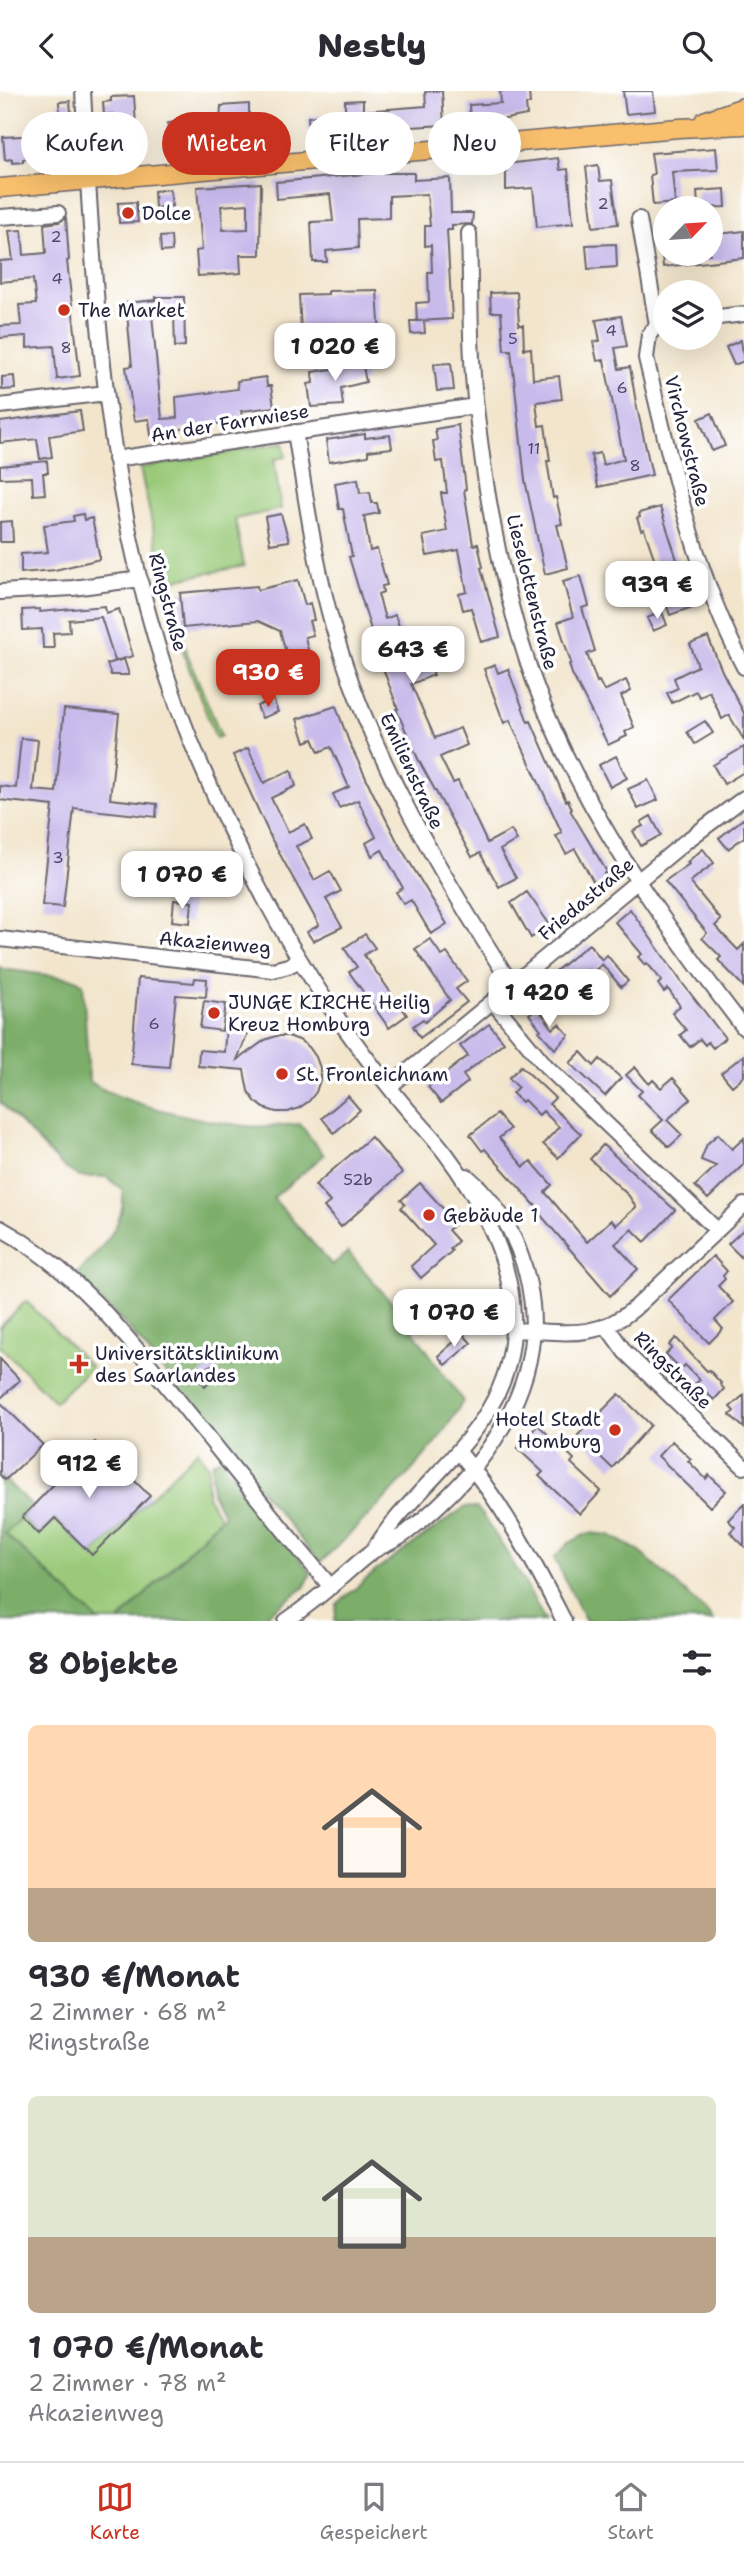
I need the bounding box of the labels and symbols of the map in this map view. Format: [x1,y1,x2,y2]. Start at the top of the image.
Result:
house number: 2 [597,193,609,214]
north arrow [653,196,723,266]
place label: Dolce [142,201,191,226]
marker: Dolce [120,205,136,221]
house number: 2 [50,226,62,247]
house number: 4 [51,268,63,289]
place label: The Market [78,298,185,323]
marker: The Market [56,302,72,318]
house number: 4 [605,320,617,341]
pin: 1 020 € [270,323,400,383]
house number: 5 [508,328,518,349]
house number: 8 [60,337,72,358]
street label: Virchowstraße [659,373,715,509]
house number: 6 [616,377,628,398]
street label: An der Farrwiese [149,398,311,448]
house number: 11 [528,438,540,459]
house number: 8 [629,455,641,476]
street label: Lieselottenstraße [501,512,563,672]
street label: Ringstraße [143,550,193,654]
pin: 939 € [608,561,706,621]
pin: 643 € [364,627,462,686]
pin: 930 € [219,649,317,709]
street label: Emilienstraße [374,709,450,833]
house number: 3 [52,847,64,868]
pin: 1 070 € [117,851,247,911]
street label: Friedastraße [533,852,639,946]
street label: Akazienweg [158,926,272,960]
pin: 1 420 € [484,969,614,1029]
place label: JUNGE KIRCHE Heilig Kreuz Homburg [228,990,430,1037]
marker: JUNGE KIRCHE Heilig Kreuz Homburg [206,1005,222,1021]
house number: 6 [148,1013,160,1034]
place label: St. Fronleichnam [296,1062,448,1087]
marker: St. Fronleichnam [274,1066,290,1082]
house number: 52b [343,1169,373,1190]
place label: Gebäude 1 [443,1203,539,1228]
marker: Gebäude 1 [421,1207,437,1223]
pin: 1 070 € [389,1289,519,1349]
street label: Ringstraße [628,1325,718,1415]
place label: Universitätsklinikum des Saarlandes [95,1341,279,1388]
marker: Universitätsklinikum des Saarlandes [69,1354,89,1374]
place label: Hotel Stadt Homburg [495,1407,601,1454]
marker: Hotel Stadt Homburg [607,1422,623,1438]
pin: 912 € [40,1441,138,1500]

